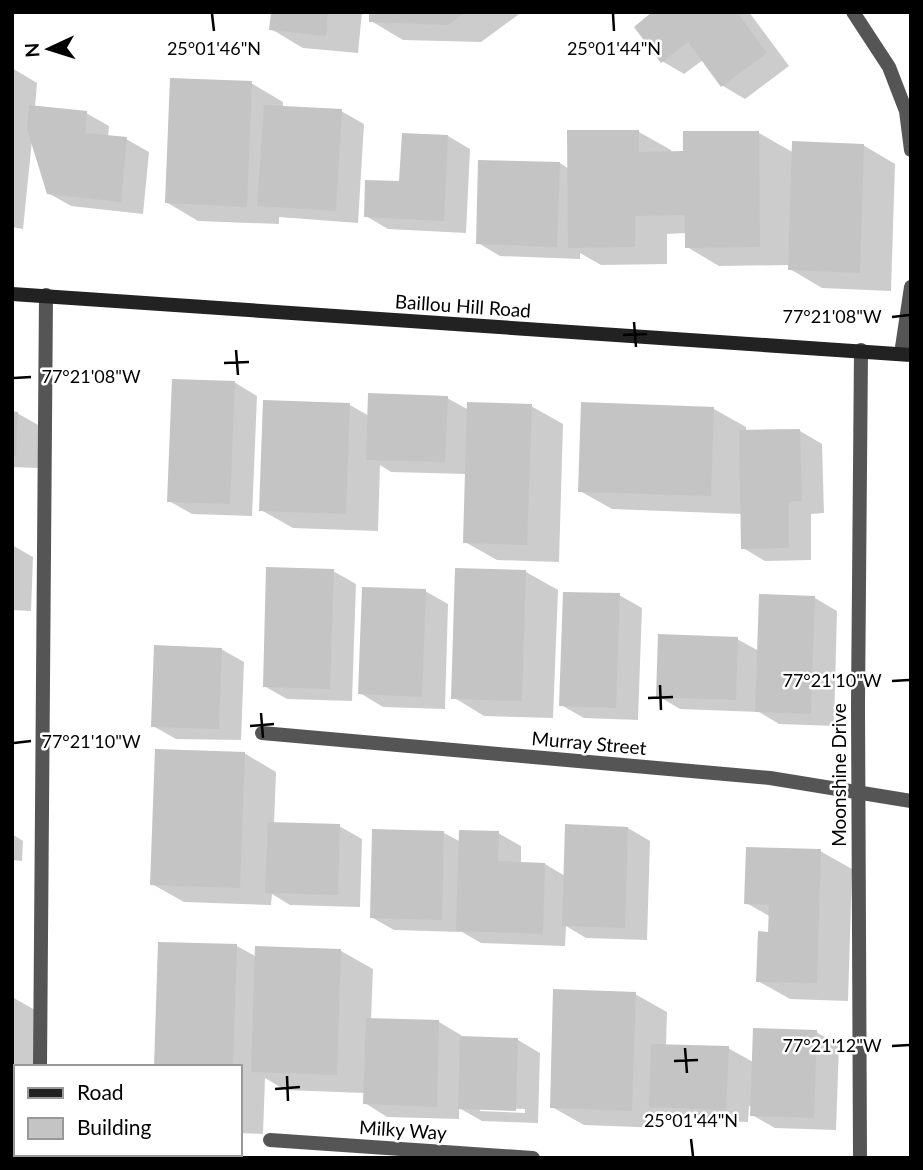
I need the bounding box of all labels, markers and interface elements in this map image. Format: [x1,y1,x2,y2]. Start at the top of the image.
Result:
north arrow [14,14,84,84]
text: 25°01'46"N [167,37,261,59]
text: 25°01'44"N [567,37,661,59]
text: N [20,42,44,58]
street label: Baillou Hill Road [394,289,532,322]
text: 77°21'08"W [782,305,882,327]
text: 77°21'08"W [41,365,141,387]
text: 77°21'10"W [782,669,882,691]
street label: Moonshine Drive [827,703,850,847]
street label: Murray Street [531,726,648,759]
text: 77°21'10"W [41,730,141,752]
text: 77°21'12"W [782,1034,882,1056]
legend [14,1065,242,1156]
text: Road [77,1079,124,1104]
text: 25°01'44"N [644,1109,738,1131]
text: Building [77,1114,152,1139]
street label: Milky Way [358,1115,448,1144]

